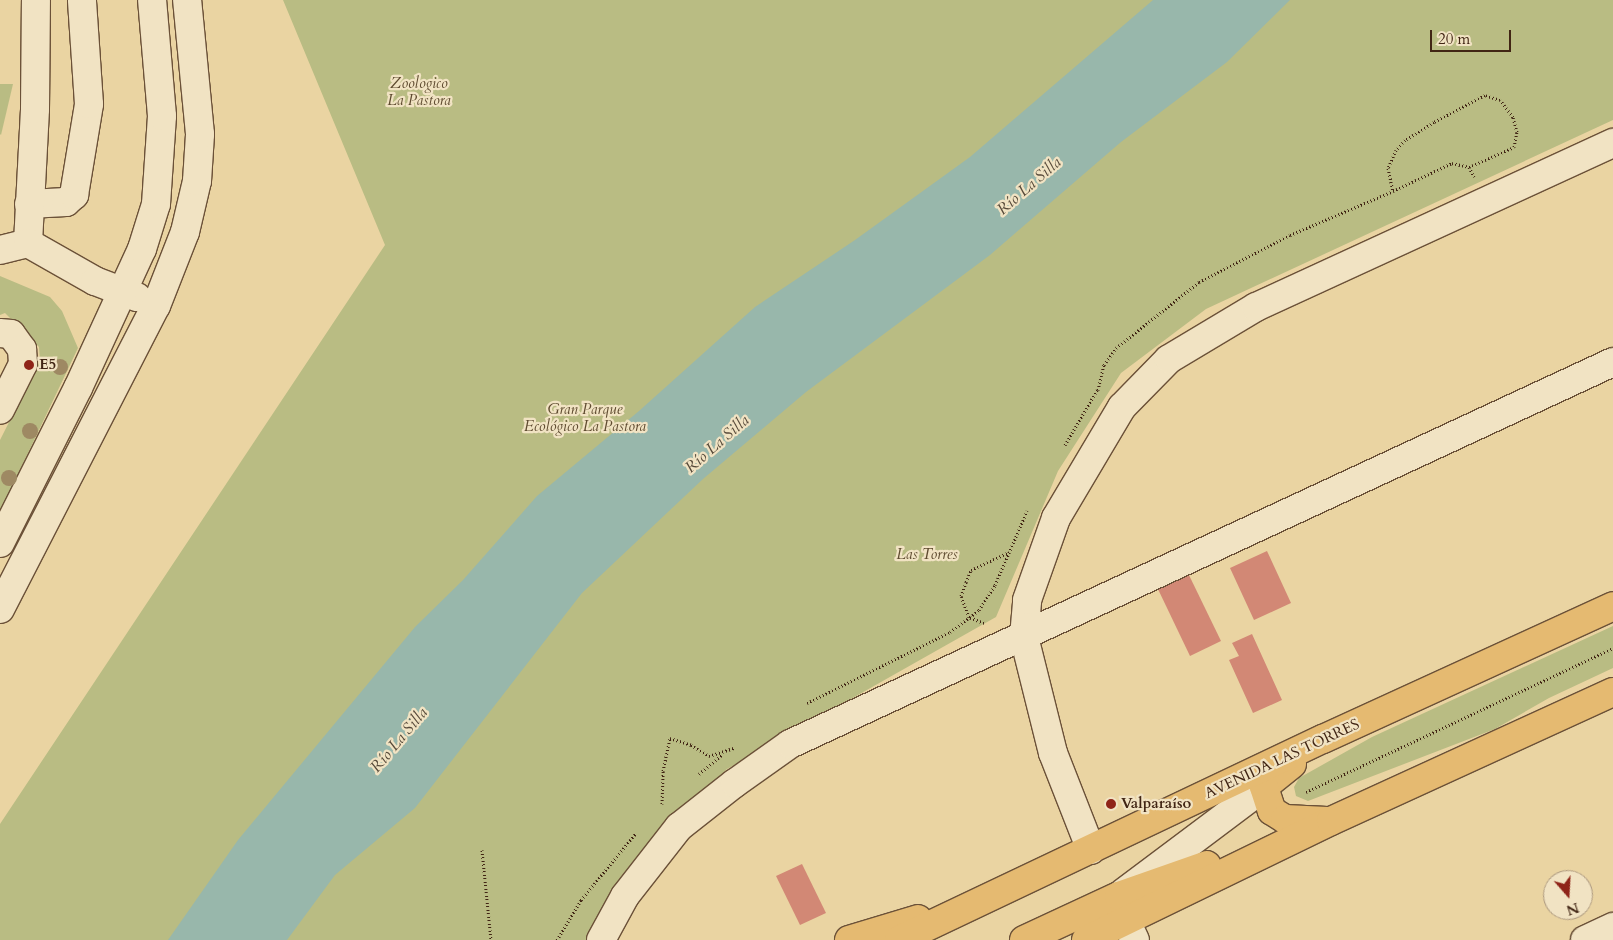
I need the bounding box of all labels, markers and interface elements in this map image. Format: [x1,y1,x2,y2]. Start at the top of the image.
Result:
scale bar [1433,20,1514,52]
text: 20 m [1438,29,1470,49]
park label: Zoologico La Pastora [387,74,451,109]
water label: Río La Silla [993,153,1065,219]
place label: E5 [39,356,56,374]
marker: E5 [23,359,35,371]
park label: Gran Parque Ecológico La Pastora [524,400,646,435]
water label: Río La Silla [681,411,753,477]
park label: Las Torres [896,546,958,564]
water label: Río La Silla [366,704,432,776]
street label: AVENIDA LAS TORRES [1202,715,1362,803]
place label: Valparaíso [1121,795,1191,813]
marker: Valparaíso [1105,798,1117,810]
north arrow [1543,870,1593,920]
text: N [1564,898,1582,920]

